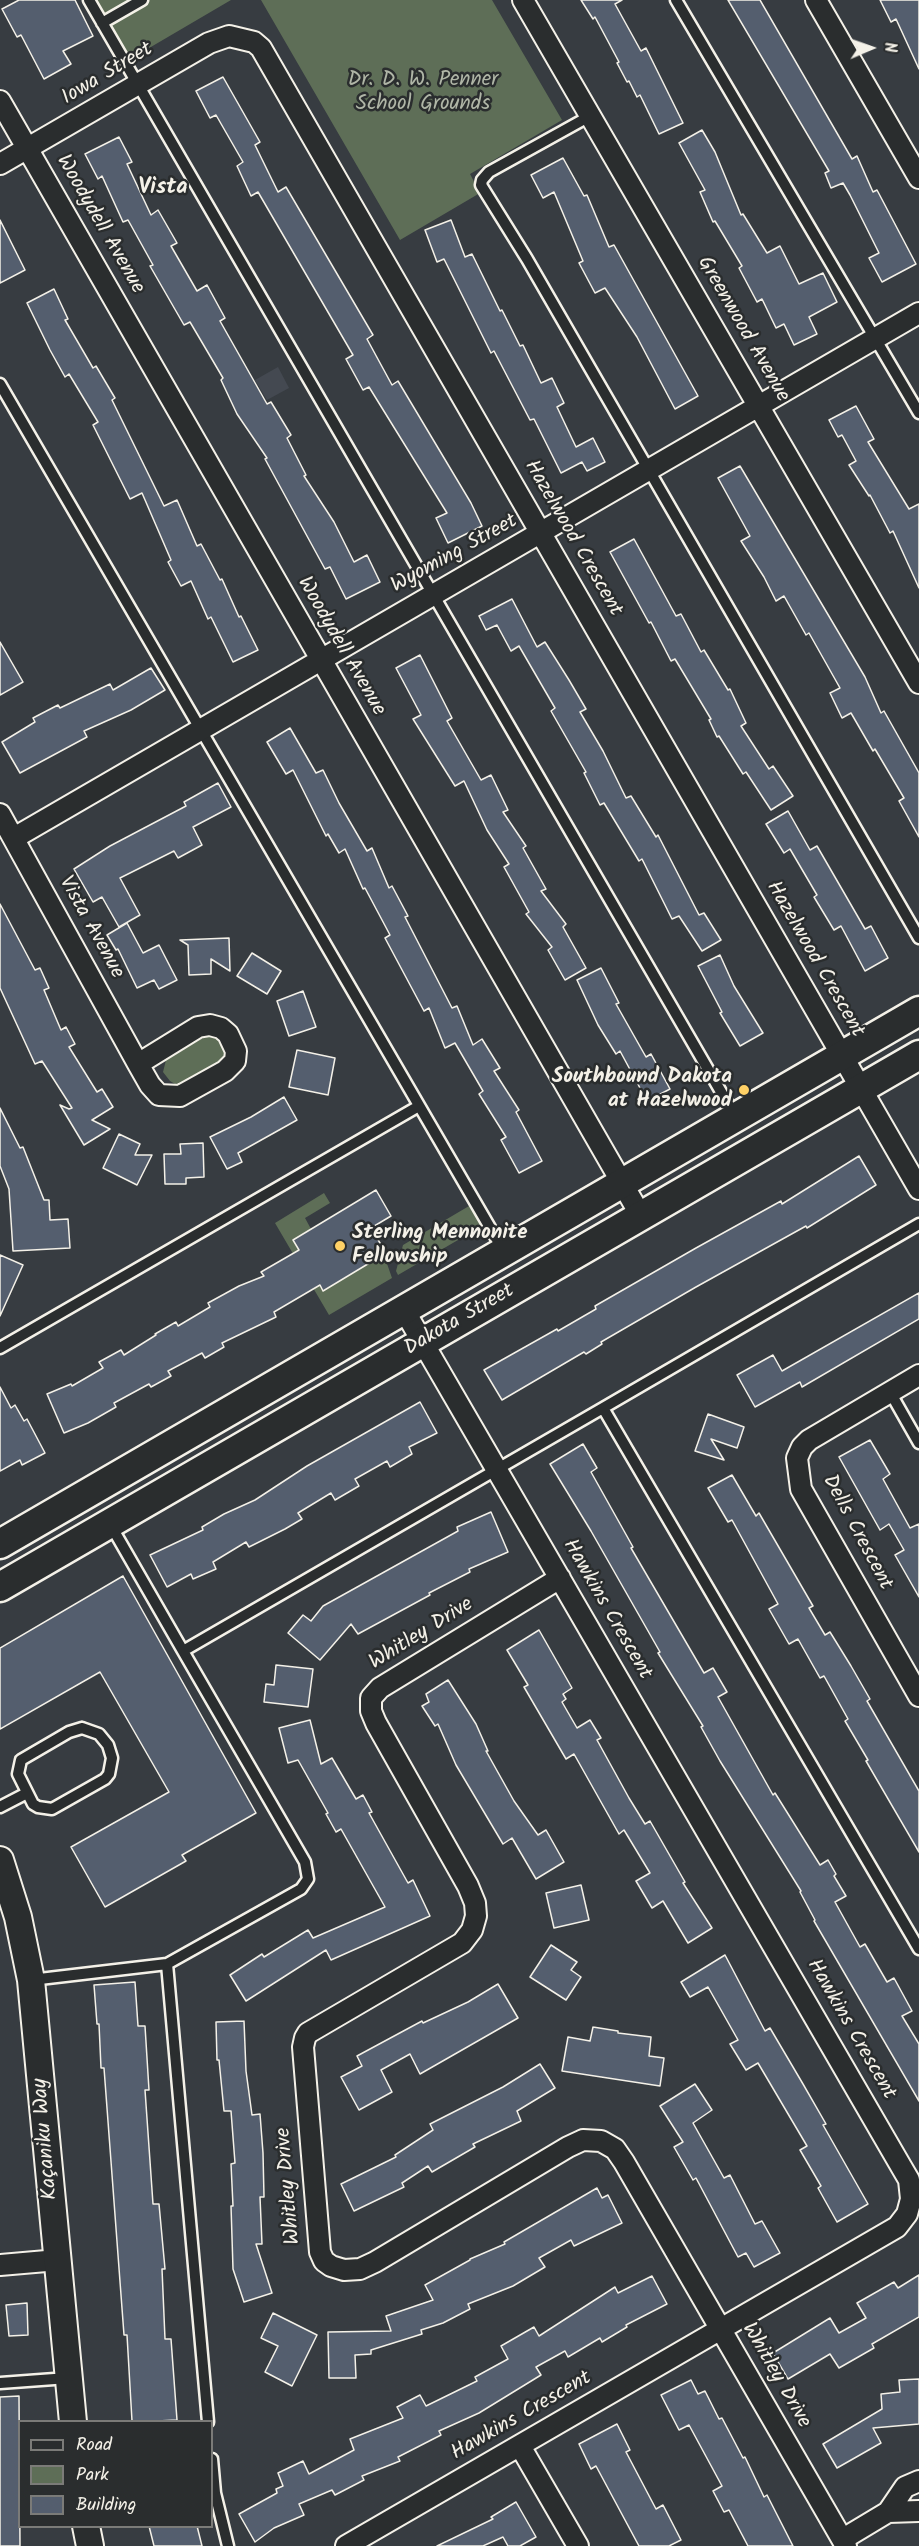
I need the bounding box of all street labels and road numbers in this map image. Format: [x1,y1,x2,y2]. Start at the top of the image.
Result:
street label: Iowa Street [58,38,158,112]
street label: Woodydell Avenue [49,151,149,299]
street label: Greenwood Avenue [690,253,794,407]
street label: Hazelwood Crescent [517,457,627,621]
street label: Wyoming Street [388,510,522,600]
street label: Woodydell Avenue [290,573,390,721]
street label: Vista Avenue [52,872,128,984]
street label: Hazelwood Crescent [759,878,869,1042]
street label: Dakota Street [401,1279,519,1363]
street label: Dells Crescent [815,1471,897,1595]
street label: Hawkins Crescent [556,1536,656,1684]
street label: Whitley Drive [366,1593,478,1677]
street label: Hawkins Crescent [800,1956,900,2104]
street label: Kaçaniku Way [29,2077,65,2201]
street label: Whitley Drive [272,2126,308,2246]
street label: Whitley Drive [735,2319,815,2433]
street label: Hawkins Crescent [448,2367,596,2467]

